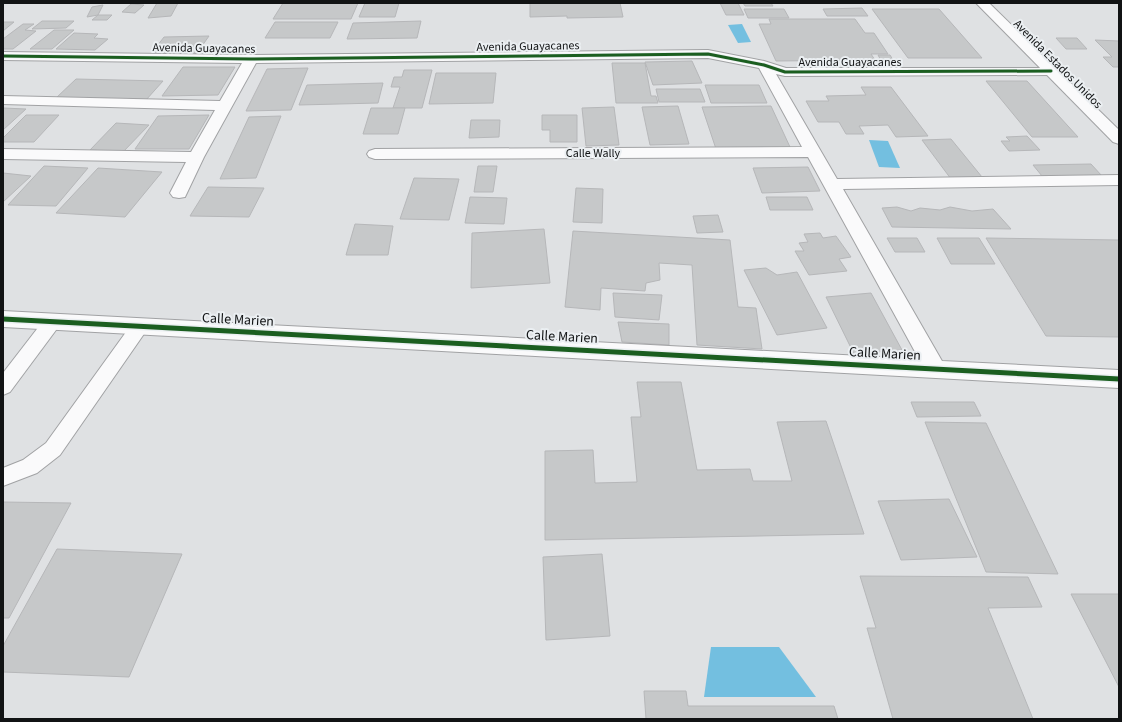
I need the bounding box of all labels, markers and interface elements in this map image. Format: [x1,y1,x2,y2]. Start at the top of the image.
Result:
street label: Avenida Estados Unidos [1009,16,1106,113]
street label: Avenida Guayacanes [476,37,580,56]
street label: Avenida Guayacanes [152,39,256,58]
street label: Avenida Guayacanes [799,54,901,71]
street label: Calle Wally [566,145,621,162]
street label: Calle Marien [201,308,274,332]
street label: Calle Marien [525,325,598,349]
street label: Calle Marien [848,342,921,366]

